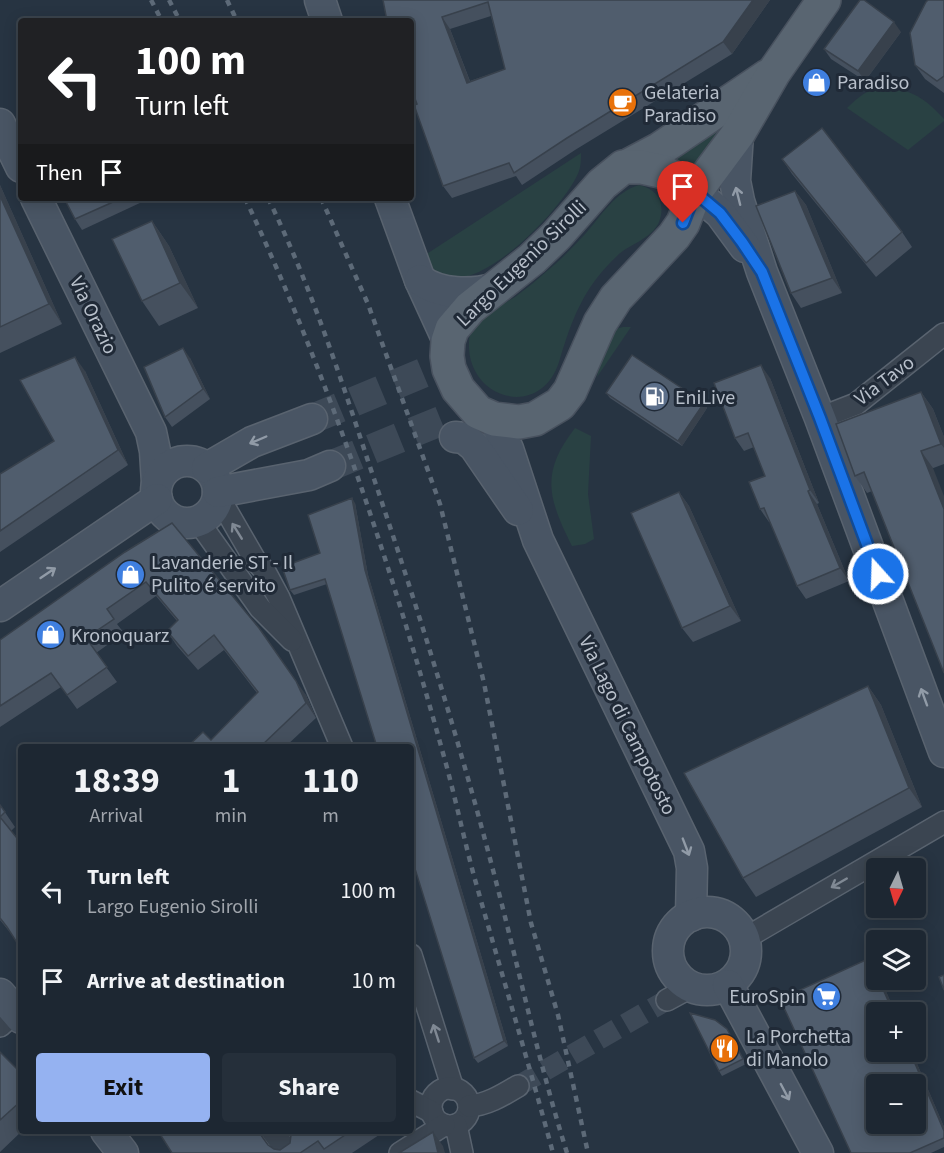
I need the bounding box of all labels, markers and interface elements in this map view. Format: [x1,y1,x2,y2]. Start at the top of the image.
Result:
text: 100 m [135,31,246,91]
icon: left [36,42,114,120]
shop icon: Paradiso [800,66,832,98]
place label: Paradiso [837,69,909,97]
place label: Gelateria Paradiso [644,79,720,130]
text: Turn left [135,87,229,126]
cafe icon: Gelateria Paradiso [607,87,639,119]
icon: arrive [95,156,128,189]
text: Then [36,157,83,189]
pin [657,161,708,223]
icon: arrive [666,170,699,203]
one-way arrow [732,187,744,206]
street label: Largo Eugenio Sirolli [450,194,593,333]
street label: Via Orazio [62,272,124,359]
street label: Via Tavo [849,349,920,413]
fuel station icon: EniLive [638,381,670,413]
place label: EniLive [675,384,735,412]
one-way arrow [249,436,267,447]
one-way arrow [231,523,243,540]
position arrow [846,542,910,606]
place label: Lavanderie ST - Il Pulito é servito [151,549,293,600]
shop icon: Lavanderie ST - Il Pulito é servito [114,558,146,590]
one-way arrow [40,567,56,579]
shop icon: Kronoquarz [34,619,66,651]
place label: Kronoquarz [71,622,169,650]
street label: Via Lago di Campotosto [572,631,683,820]
one-way arrow [917,688,928,707]
text: 18:39 [73,755,160,806]
text: 1 [221,755,240,806]
text: 110 [302,755,359,806]
text: Arrival [89,802,143,830]
text: min [215,802,247,830]
text: m [322,802,339,830]
one-way arrow [682,838,693,856]
north arrow [866,858,926,918]
map controls [866,858,926,1134]
text: Turn left [87,861,169,893]
icon: left [36,875,69,908]
text: 100 m [341,875,396,907]
one-way arrow [831,878,848,890]
text: Largo Eugenio Sirolli [87,893,258,921]
button: layers [866,930,926,990]
icon: arrive [36,965,69,998]
text: Arrive at destination [87,965,285,997]
text: 10 m [351,965,396,997]
supermarket icon: EuroSpin [811,980,843,1012]
place label: EuroSpin [729,983,806,1011]
button: + [866,1002,926,1062]
place label: La Porchetta di Manolo [746,1023,851,1074]
one-way arrow [429,1024,440,1043]
restaurant icon: La Porchetta di Manolo [709,1032,741,1064]
button: Exit [36,1053,210,1122]
button: Share [222,1053,396,1122]
button: − [866,1074,926,1134]
one-way arrow [780,1082,791,1100]

